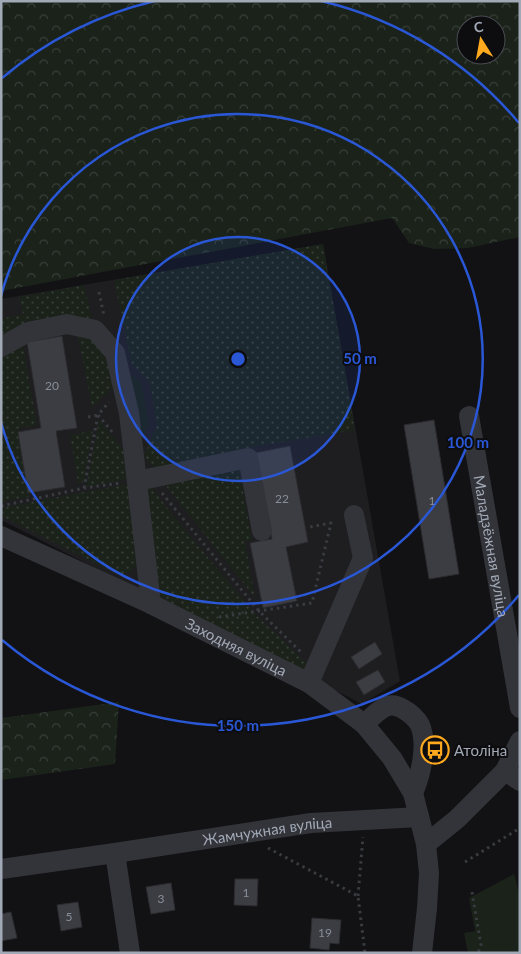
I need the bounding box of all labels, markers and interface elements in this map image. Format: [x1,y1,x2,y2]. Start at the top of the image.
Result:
north arrow [456,15,506,65]
text: С [472,17,485,36]
text: 50 m [343,349,377,367]
centre of rings [229,350,247,368]
house number: 20 [45,378,59,393]
text: 100 m [447,433,489,451]
street label: Маладзёжная вуліца [470,474,513,618]
house number: 22 [275,491,289,506]
house number: 1 [429,493,436,508]
street label: Заходняя вуліца [183,614,290,679]
text: 150 m [217,716,259,734]
bus stop icon: Атоліна [420,735,450,765]
place label: Атоліна [454,741,507,759]
street label: Жамчужная вуліца [201,813,333,849]
house number: 1 [243,885,250,900]
house number: 3 [158,891,165,906]
house number: 5 [66,909,73,924]
house number: 19 [318,925,332,940]

